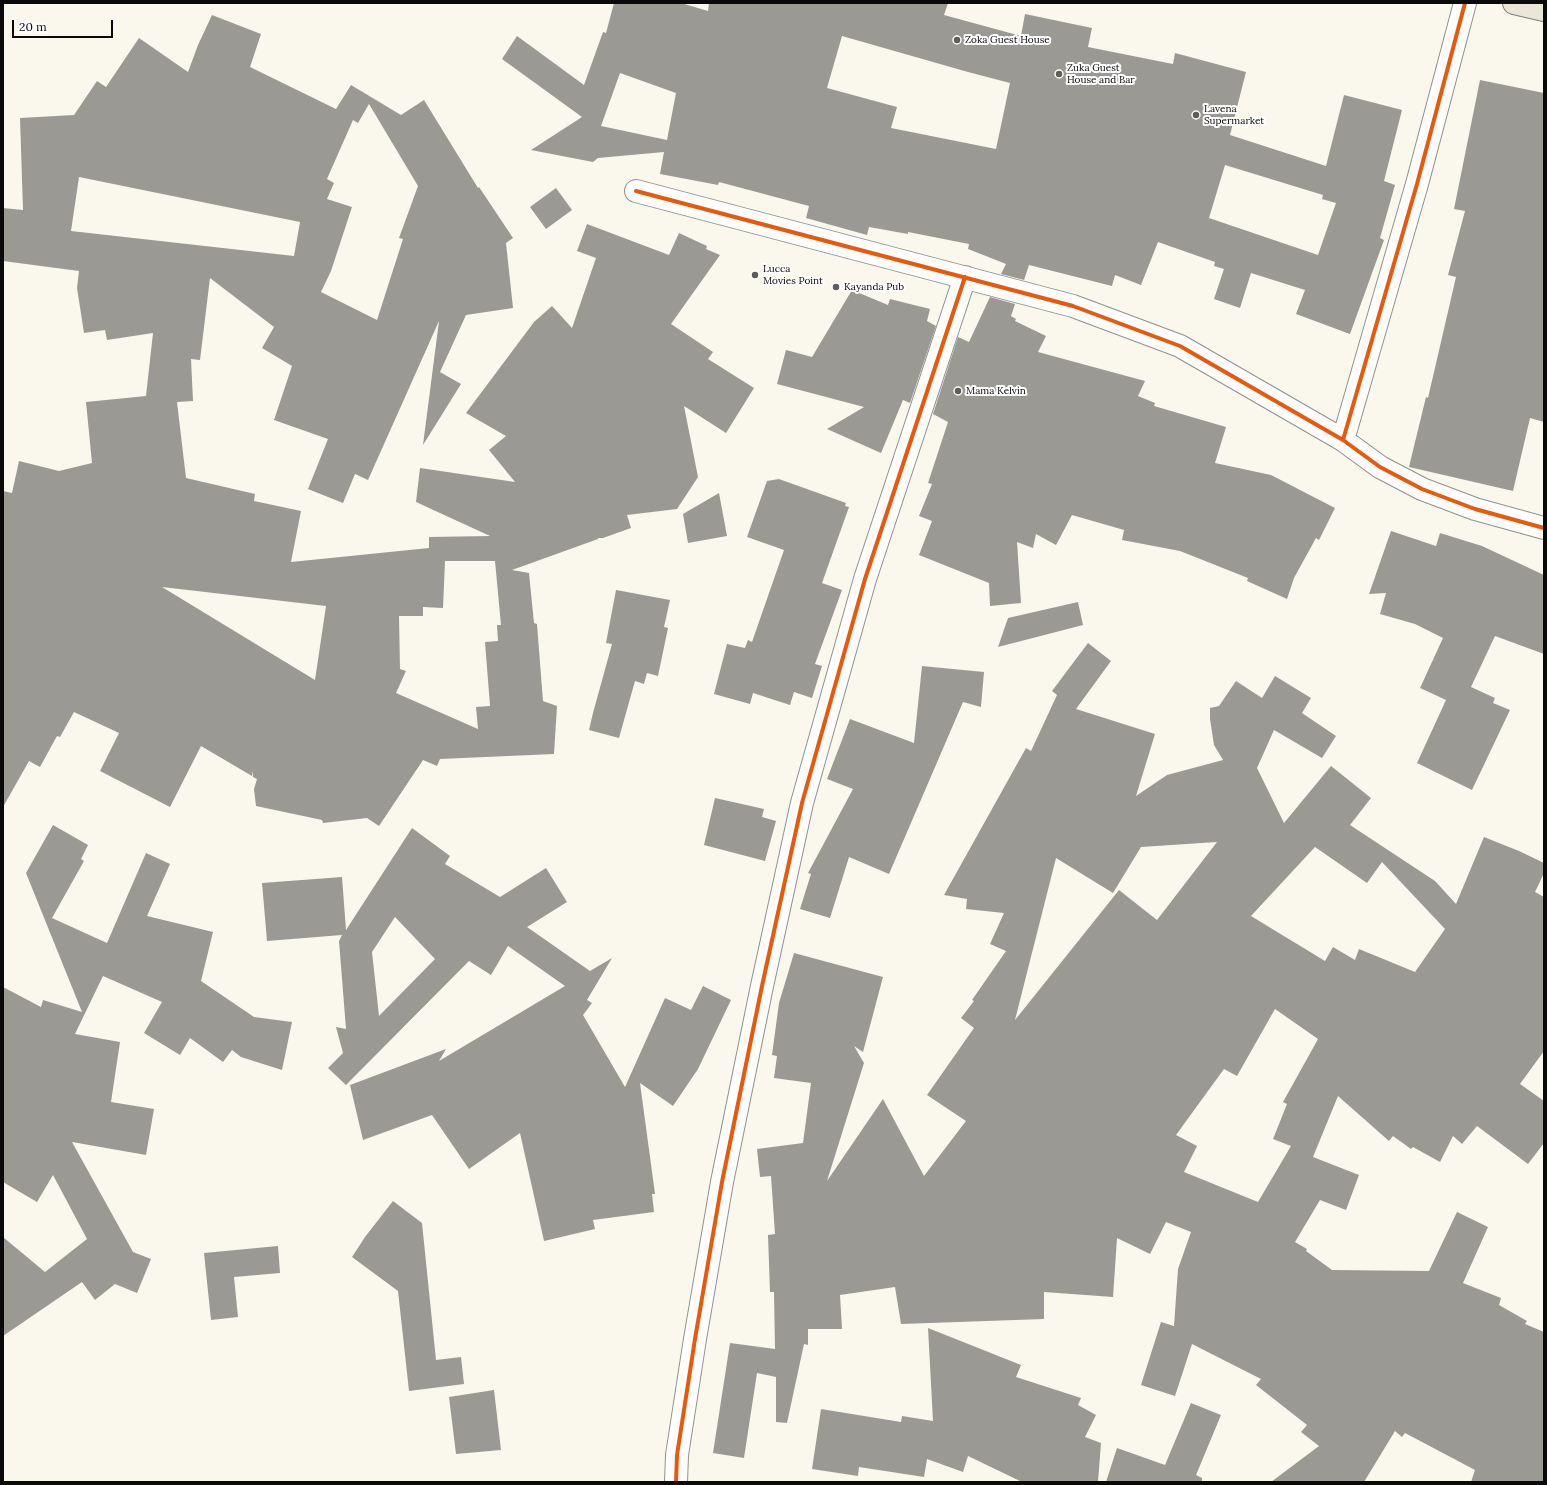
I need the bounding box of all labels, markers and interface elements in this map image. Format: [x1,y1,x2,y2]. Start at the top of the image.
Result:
scale bar [14,12,115,38]
text: 20 m [19,19,47,34]
place label: Zoka Guest House [965,34,1050,46]
marker: Zoka Guest House [952,35,962,45]
place label: Zuka Guest House and Bar [1067,62,1135,86]
marker: Zuka Guest House and Bar [1054,69,1064,79]
place label: Lavena Supermarket [1204,103,1264,126]
marker: Lavena Supermarket [1191,110,1201,120]
place label: Lucca Movies Point [763,263,823,286]
marker: Lucca Movies Point [750,270,760,280]
place label: Kayanda Pub [844,281,904,293]
marker: Kayanda Pub [831,282,841,292]
place label: Mama Kelvin [966,385,1026,397]
marker: Mama Kelvin [953,386,963,396]

